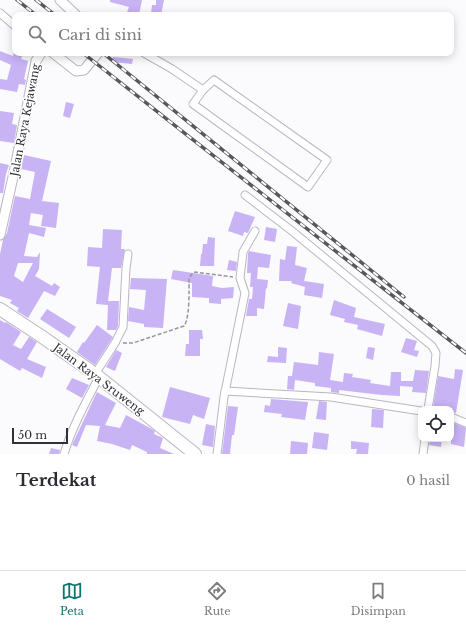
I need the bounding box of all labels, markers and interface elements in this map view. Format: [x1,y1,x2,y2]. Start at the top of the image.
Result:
search box [12,12,454,56]
icon: search [26,23,48,45]
text: Cari di sini [58,25,142,44]
street label: Jalan Raya Kejawang [7,62,43,179]
street label: Jalan Raya Sruweng [49,339,148,418]
map controls [418,406,454,442]
button: locate [418,406,454,442]
scale bar [12,426,68,445]
text: 50 m [18,428,47,442]
text: Terdekat [16,470,96,491]
text: 0 hasil [406,472,450,489]
tab: Peta [60,580,84,618]
tab: Rute [204,580,231,618]
tab: Disimpan [351,580,406,618]

